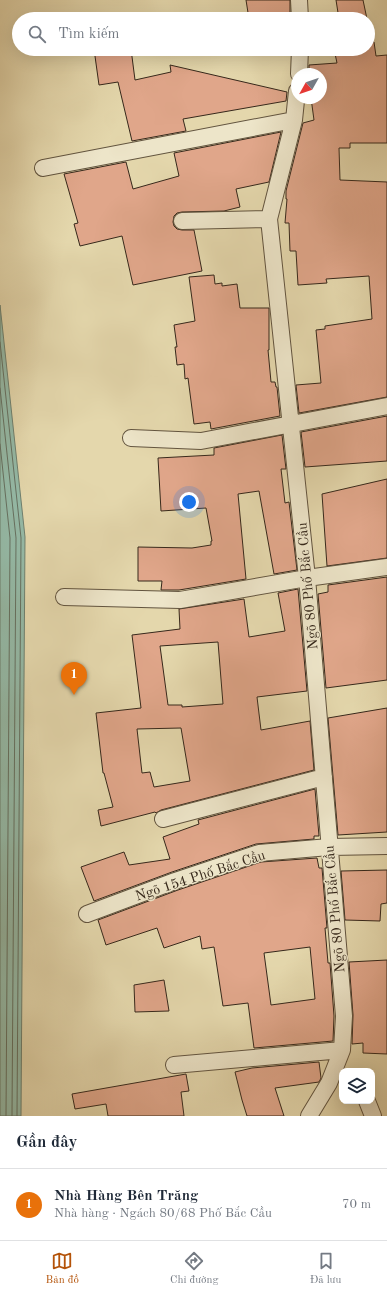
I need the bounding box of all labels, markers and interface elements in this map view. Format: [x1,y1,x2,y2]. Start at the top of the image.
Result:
search box [12,12,375,56]
icon: search [26,23,48,45]
text: Tìm kiếm [58,27,120,42]
north arrow [291,68,327,104]
your location [179,492,199,512]
street label: Ngõ 80 Phố Bắc Cầu [293,521,321,650]
pin: 1 [61,662,87,695]
street label: Ngõ 80 Phố Bắc Cầu [320,844,348,973]
street label: Ngõ 154 Phố Bắc Cầu [133,846,268,904]
map controls [339,1068,375,1104]
button: layers [339,1068,375,1104]
text: Gần đây [16,1134,77,1151]
text: Nhà Hàng Bên Trăng [54,1189,198,1204]
text: 1 [25,1198,33,1211]
text: 70 m [342,1198,371,1211]
text: Nhà hàng · Ngách 80/68 Phố Bắc Cầu [54,1207,272,1220]
tab: Bản đồ [46,1250,79,1288]
tab: Chỉ đường [170,1250,218,1288]
tab: Đã lưu [310,1250,341,1288]

